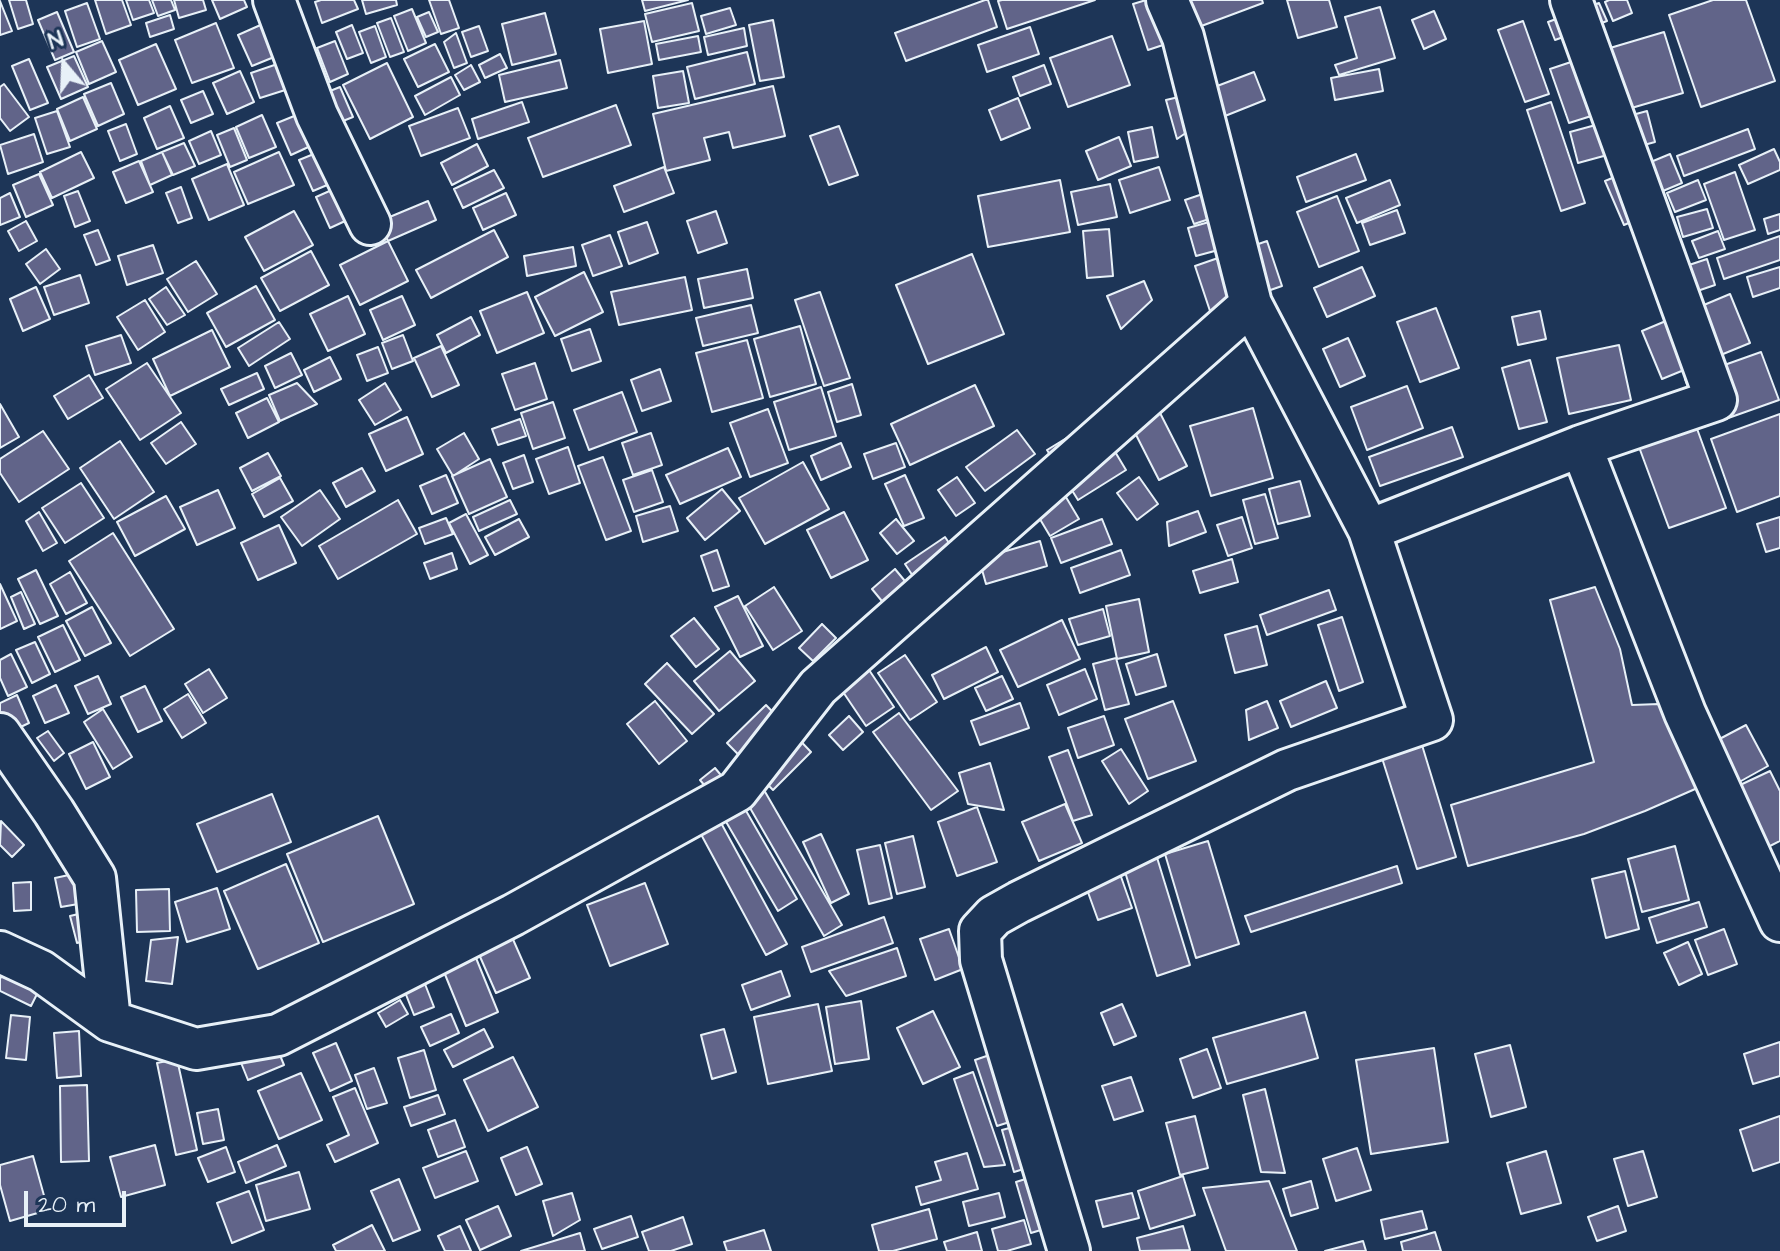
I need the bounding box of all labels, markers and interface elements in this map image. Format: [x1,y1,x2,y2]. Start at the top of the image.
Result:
north arrow [24,24,104,104]
text: N [44,24,68,58]
scale bar [28,1175,130,1225]
text: 20 m [38,1188,95,1222]

